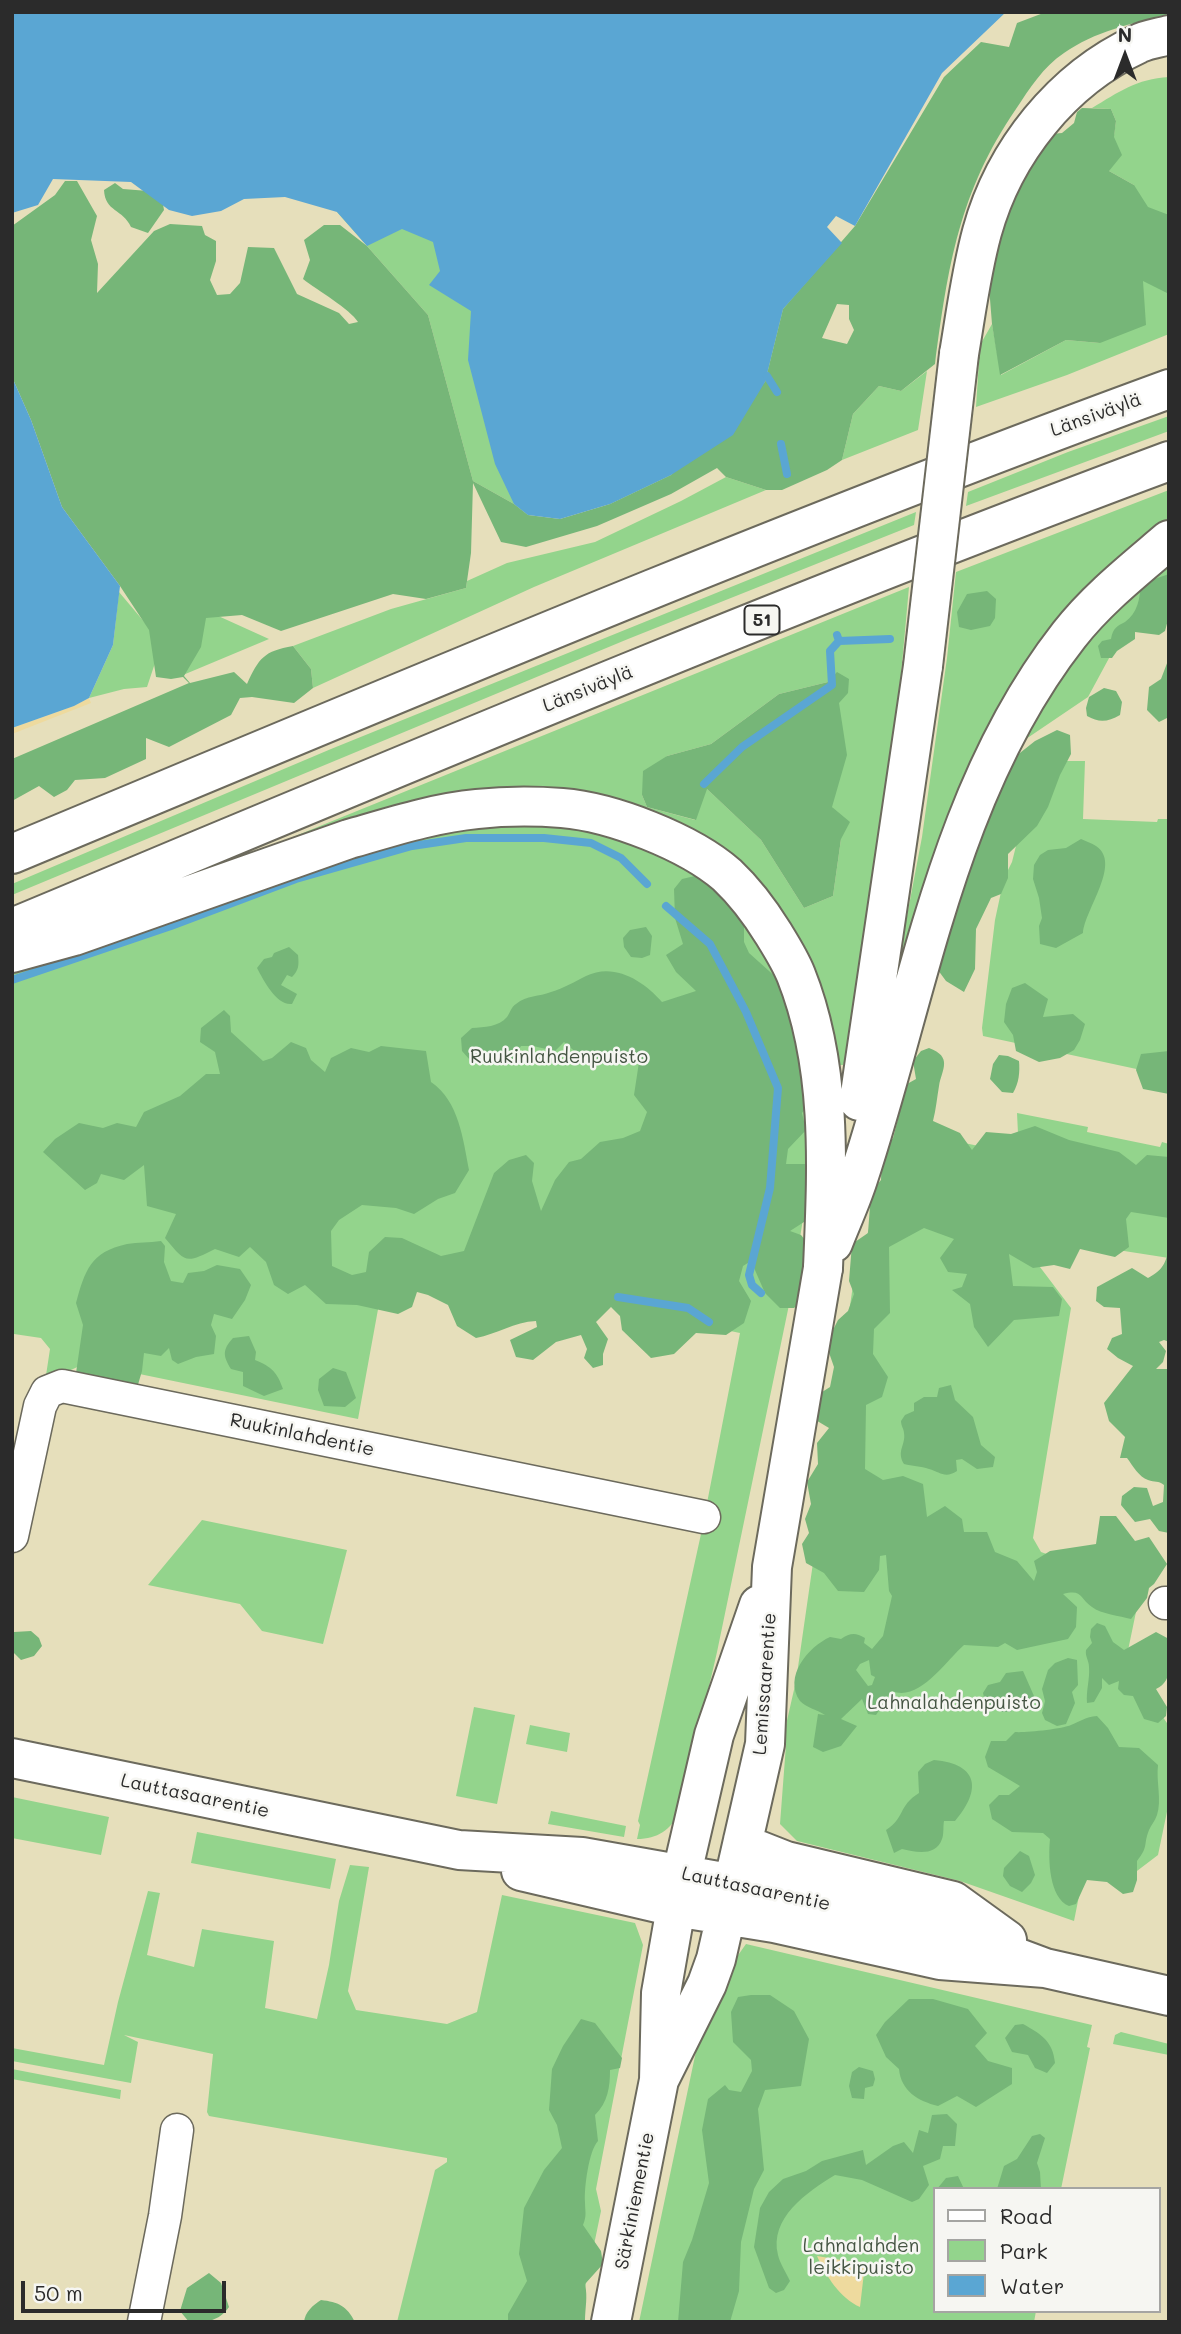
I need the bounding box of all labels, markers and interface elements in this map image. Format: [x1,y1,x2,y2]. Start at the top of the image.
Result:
north arrow [1090,21,1160,91]
text: N [1118,22,1132,47]
street label: Länsiväylä [1047,388,1145,442]
road number: 51 [744,606,780,634]
street label: Länsiväylä [540,661,636,717]
park label: Ruukinlahdenpuisto [470,1046,648,1068]
street label: Ruukinlahdentie [228,1409,376,1461]
street label: Lemissaarentie [749,1612,781,1756]
park label: Lahnalahdenpuisto [867,1692,1041,1714]
street label: Lauttasaarentie [119,1769,271,1823]
street label: Lauttasaarentie [680,1862,832,1916]
street label: Särkiniementie [611,2130,659,2272]
legend [932,2187,1160,2313]
text: Road [1000,2202,1052,2229]
park label: Lahnalahden leikkipuisto [803,2235,919,2279]
text: Park [1000,2237,1048,2264]
scale bar [24,2268,229,2312]
text: Water [1000,2272,1064,2299]
text: 50 m [34,2279,83,2306]

